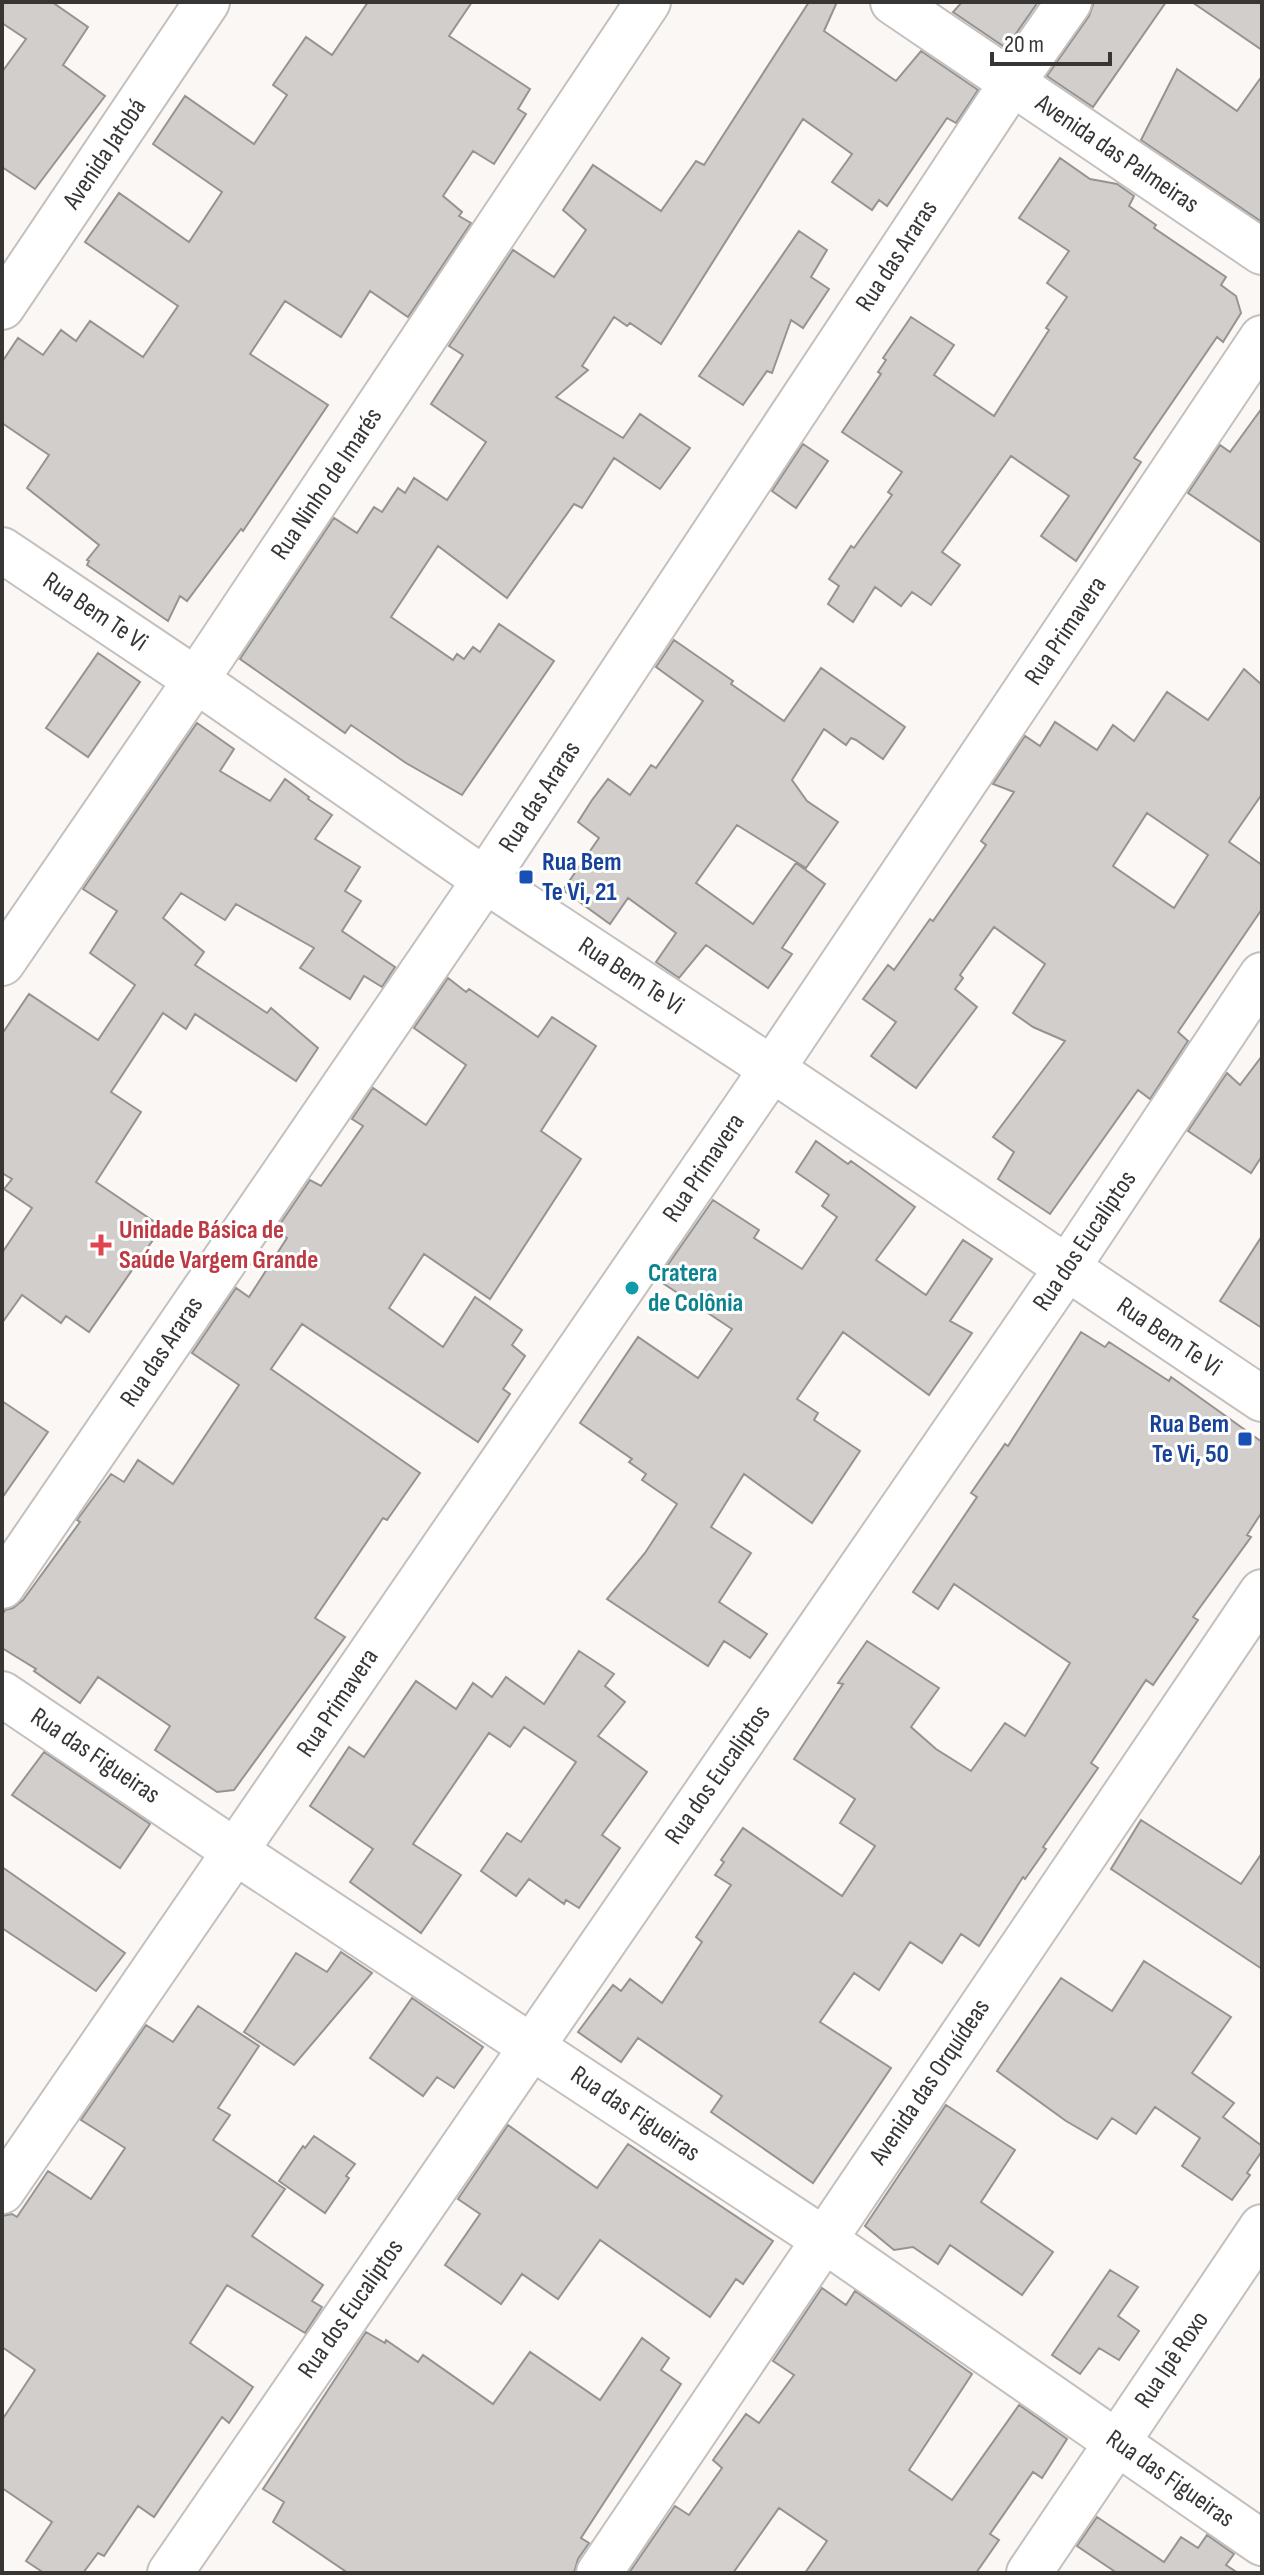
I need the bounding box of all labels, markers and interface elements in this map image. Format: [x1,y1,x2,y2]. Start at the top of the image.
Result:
scale bar [992,16,1110,66]
text: 20 m [1004,30,1044,59]
street label: Avenida das Palmeiras [1029,87,1205,220]
street label: Avenida Jatobá [56,93,153,216]
street label: Rua das Araras [850,195,944,317]
street label: Rua Ninho de Imarés [265,402,389,566]
street label: Rua Bem Te Vi [37,566,153,658]
street label: Rua Primavera [1018,571,1114,691]
street label: Rua das Araras [493,736,587,858]
place label: Rua Bem Te Vi, 21 [542,847,621,908]
marker: Rua Bem Te Vi, 21 [517,868,535,886]
street label: Rua Bem Te Vi [572,930,690,1022]
street label: Rua Primavera [656,1108,752,1228]
street label: Rua dos Eucaliptos [1027,1165,1143,1317]
place label: Unidade Básica de Saúde Vargem Grande [119,1215,318,1276]
marker: Unidade Básica de Saúde Vargem Grande [90,1234,112,1256]
place label: Cratera de Colônia [648,1258,743,1319]
marker: Cratera de Colônia [623,1279,641,1297]
street label: Rua das Araras [114,1291,210,1413]
street label: Rua Bem Te Vi [1111,1291,1227,1383]
place label: Rua Bem Te Vi, 50 [1150,1409,1229,1470]
marker: Rua Bem Te Vi, 50 [1236,1430,1254,1448]
street label: Rua Primavera [290,1643,386,1763]
street label: Rua dos Eucaliptos [659,1700,777,1850]
street label: Rua das Figueiras [24,1701,166,1811]
street label: Avenida das Orquídeas [863,1993,997,2172]
street label: Rua das Figueiras [564,2059,706,2169]
street label: Rua dos Eucaliptos [292,2234,410,2384]
street label: Rua Ipê Roxo [1128,2306,1216,2414]
street label: Rua das Figueiras [1100,2423,1240,2535]

